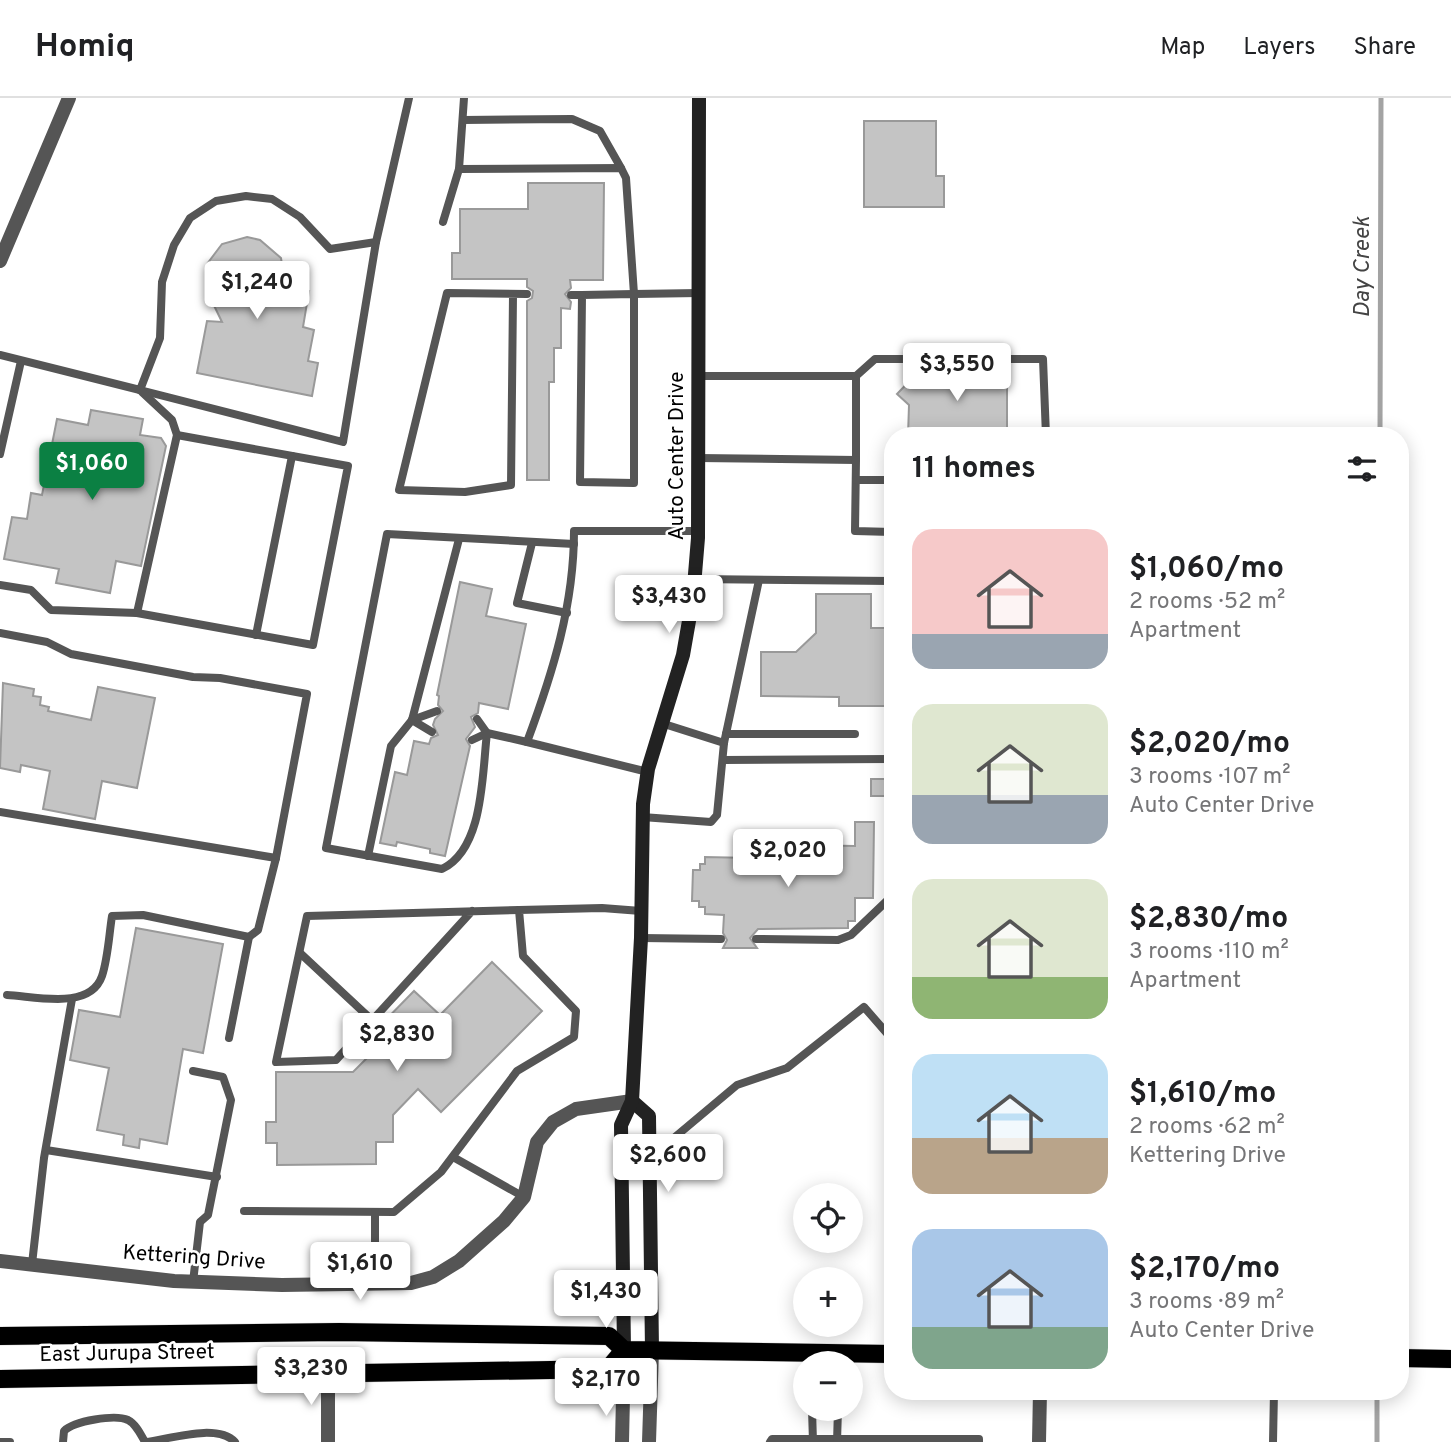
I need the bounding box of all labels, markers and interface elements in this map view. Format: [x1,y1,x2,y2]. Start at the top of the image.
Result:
text: Homiq [35,27,135,69]
text: Map [1160,33,1205,63]
text: Layers [1243,33,1315,63]
text: Share [1353,33,1416,63]
water label: Day Creek [1349,216,1378,318]
pin: $1,240 [200,262,314,321]
text: $1,240 [220,269,294,298]
pin: $3,550 [900,344,1014,403]
text: $3,550 [919,351,995,380]
street label: Auto Center Drive [664,371,691,541]
pin: $1,060 [35,442,149,502]
text: $1,060 [55,450,129,479]
icon: filters [1343,450,1381,488]
text: 11 homes [912,451,1036,488]
text: $1,060/mo [1129,551,1284,588]
icon: home [968,557,1052,641]
pin: $3,430 [612,575,726,635]
text: $3,430 [631,583,707,612]
text: 2 rooms · 52 m² [1129,588,1285,617]
text: Apartment [1129,617,1241,646]
text: $2,020/mo [1129,726,1290,763]
icon: home [968,732,1052,816]
text: 3 rooms · 107 m² [1129,763,1291,792]
text: Auto Center Drive [1129,792,1314,821]
pin: $2,020 [731,830,845,889]
text: $2,020 [749,837,827,866]
text: $2,830/mo [1129,901,1288,938]
icon: home [968,907,1052,991]
text: 3 rooms · 110 m² [1129,938,1289,967]
text: Apartment [1129,967,1241,996]
pin: $2,830 [340,1014,454,1073]
text: $2,830 [359,1021,435,1050]
text: $1,610/mo [1129,1076,1276,1113]
icon: home [968,1082,1052,1166]
text: 2 rooms · 62 m² [1129,1113,1285,1142]
pin: $2,600 [611,1134,725,1194]
text: $2,600 [629,1142,707,1171]
text: Kettering Drive [1129,1142,1286,1171]
map controls [793,1183,863,1421]
button: locate [793,1183,863,1253]
street label: Kettering Drive [122,1240,266,1276]
pin: $1,610 [303,1242,417,1302]
text: $1,610 [326,1250,394,1279]
text: $2,170/mo [1129,1251,1280,1288]
icon: home [968,1257,1052,1341]
button: + [793,1267,863,1337]
pin: $1,430 [549,1270,663,1330]
text: $1,430 [570,1278,642,1307]
text: 3 rooms · 89 m² [1129,1288,1284,1317]
text: Auto Center Drive [1129,1317,1314,1346]
street label: East Jurupa Street [39,1339,215,1369]
pin: $3,230 [254,1348,368,1407]
button: − [793,1351,863,1421]
text: $3,230 [273,1355,349,1384]
pin: $2,170 [549,1358,663,1418]
text: $2,170 [571,1366,641,1395]

